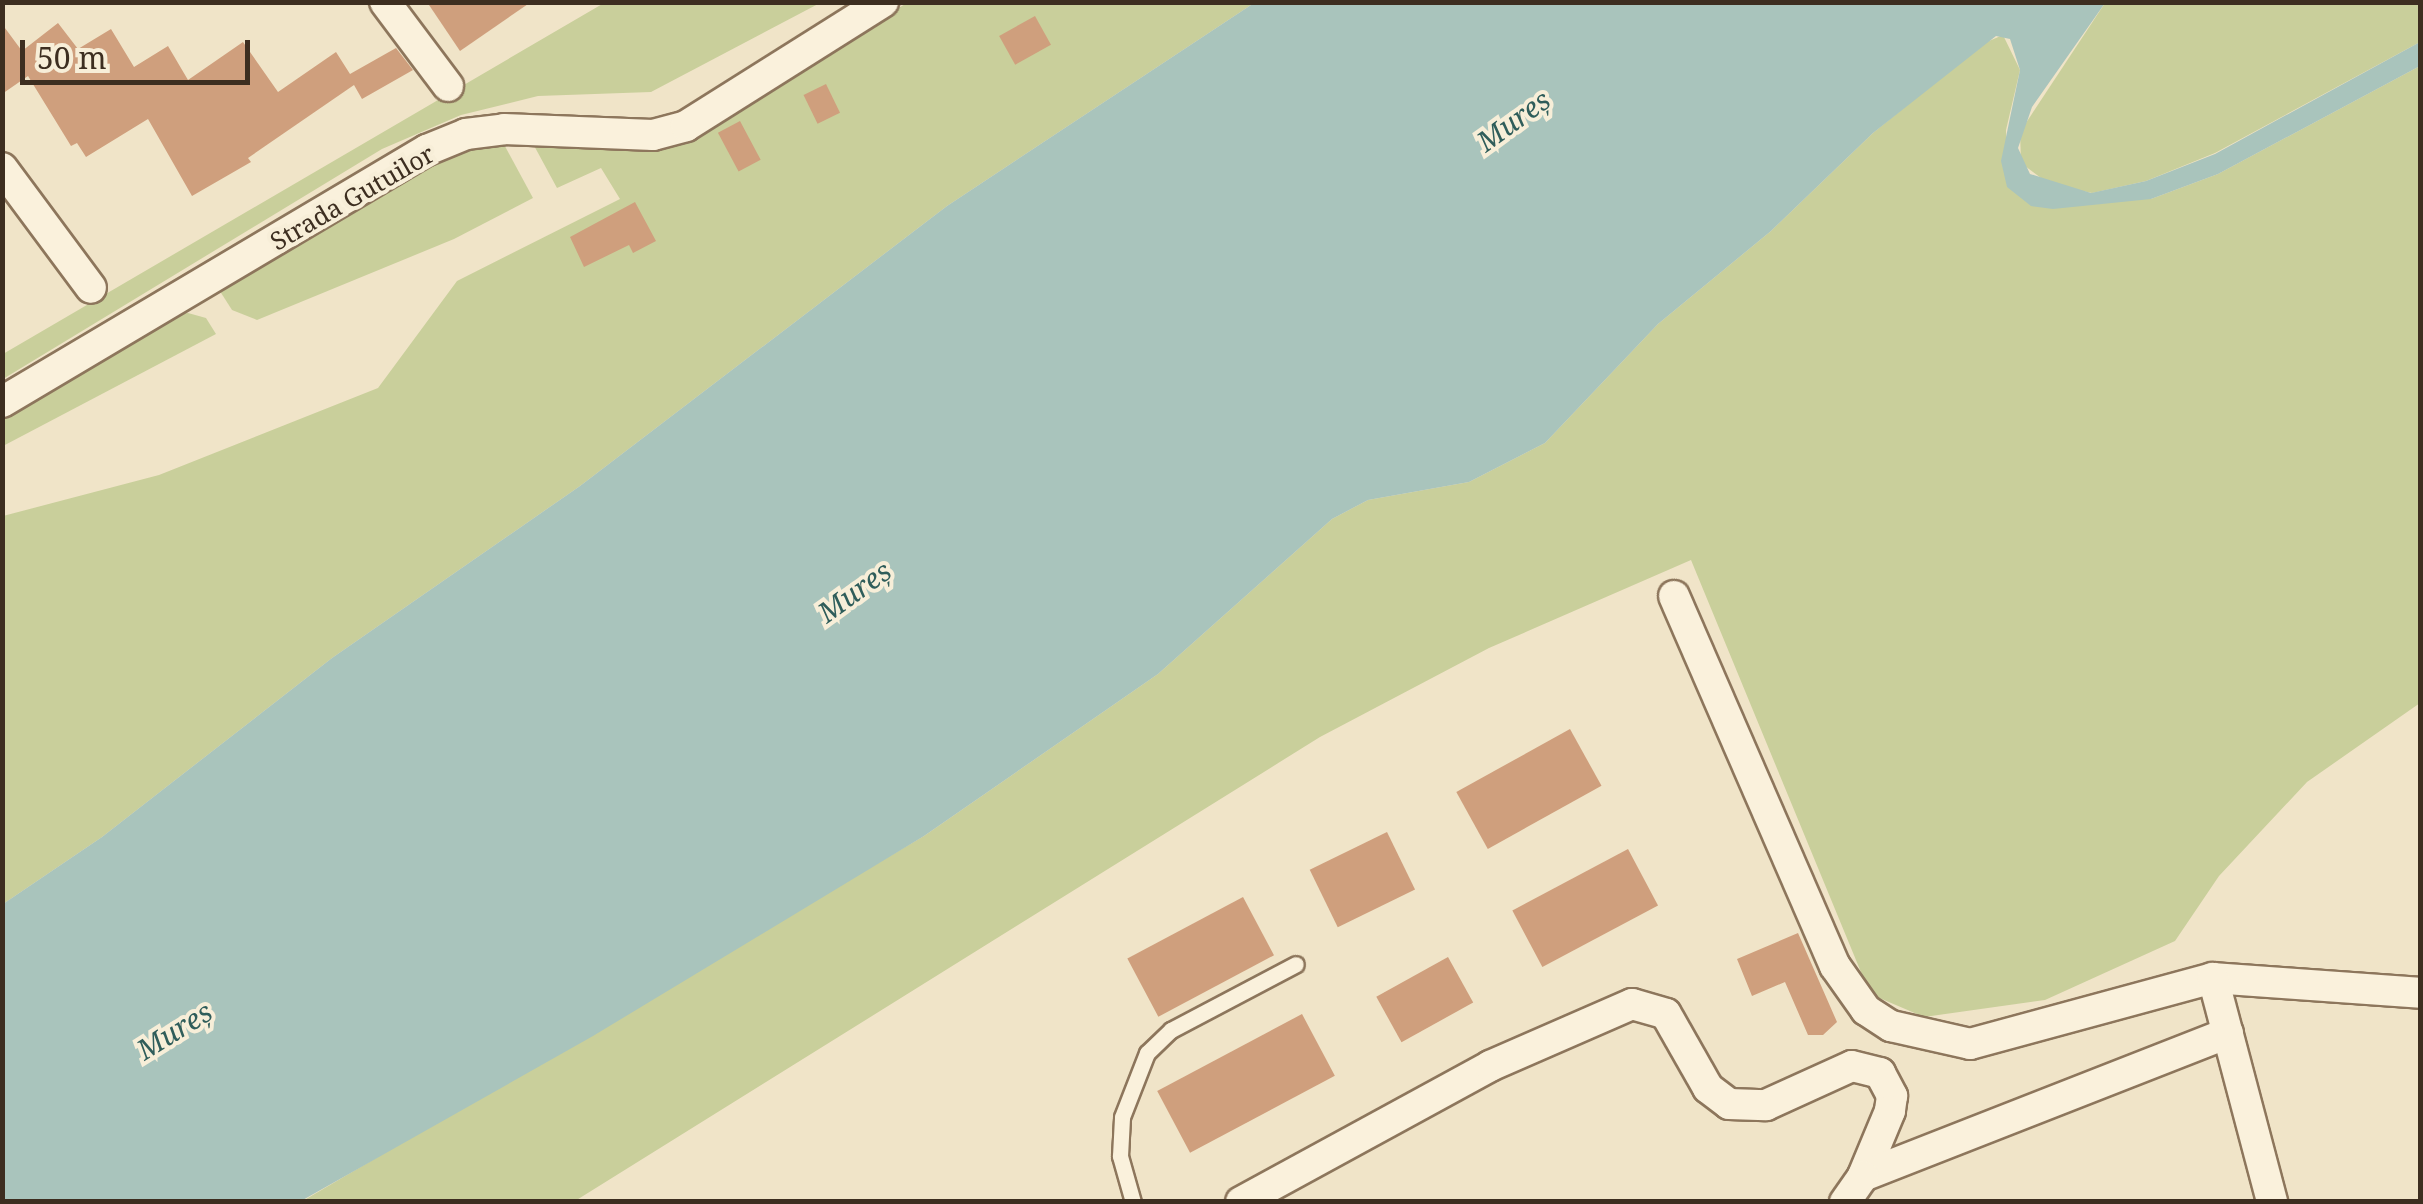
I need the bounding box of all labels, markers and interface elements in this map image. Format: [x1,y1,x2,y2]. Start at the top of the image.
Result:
scale bar [25,20,255,82]
text: 50 m [37,37,107,78]
water label: Mureș [1470,82,1556,158]
street label: Strada Gutuilor [265,138,439,256]
water label: Mureș [811,553,897,629]
water label: Mureș [130,994,218,1066]

